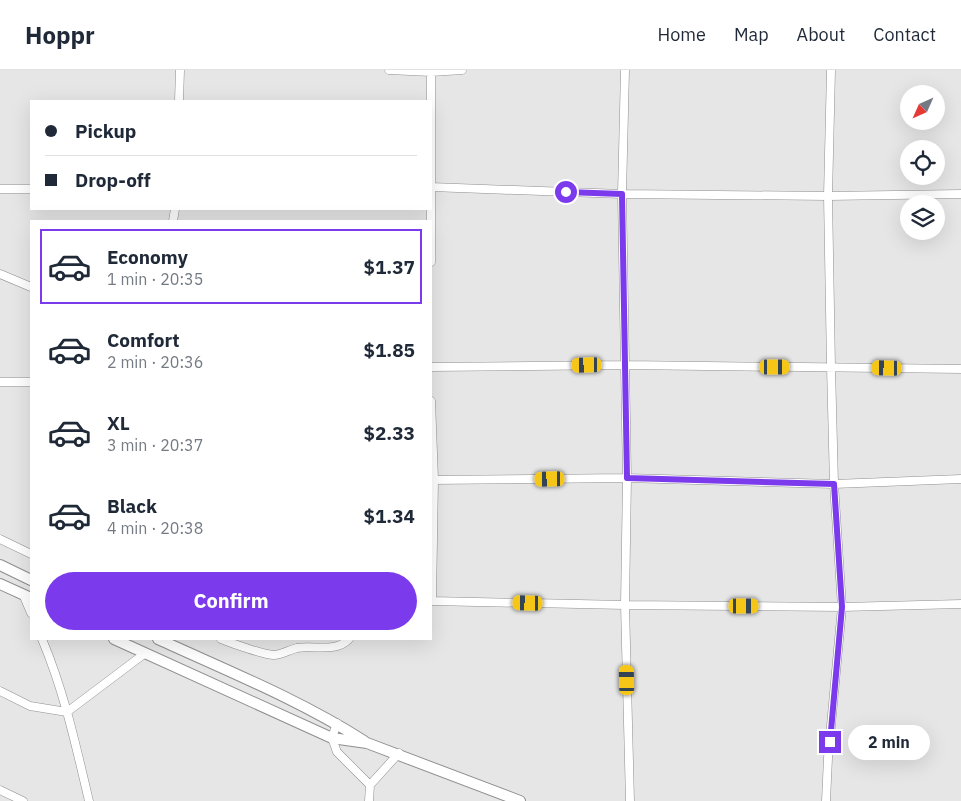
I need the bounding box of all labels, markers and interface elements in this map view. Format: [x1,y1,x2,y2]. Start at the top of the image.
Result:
text: Hoppr [25,19,95,51]
text: Home [658,23,706,46]
text: Map [734,23,769,46]
text: About [797,23,845,46]
text: Contact [873,23,936,46]
north arrow [900,85,945,130]
map controls [900,85,945,240]
text: Pickup [75,119,136,143]
button: locate [900,140,945,185]
text: Drop-off [75,168,151,192]
route start [555,181,577,203]
button: layers [900,195,945,240]
icon: car [47,244,92,289]
text: Economy [107,245,188,269]
text: $1.37 [363,255,415,279]
text: 1 min · 20:35 [107,269,203,289]
icon: car [47,327,92,372]
text: Comfort [107,328,180,352]
text: $1.85 [363,338,415,362]
text: 2 min · 20:36 [107,352,203,372]
car [571,357,602,373]
car [760,360,790,375]
car [871,360,902,376]
icon: car [47,410,92,455]
text: XL [107,411,130,435]
text: $2.33 [363,421,415,445]
text: 3 min · 20:37 [107,435,203,455]
car [534,471,565,487]
icon: car [47,493,92,538]
text: Black [107,494,157,518]
text: $1.34 [363,504,415,528]
text: 4 min · 20:38 [107,518,203,538]
button: Confirm [45,572,417,630]
car [512,595,543,611]
car [729,599,759,614]
car [619,665,634,695]
callout: 2 min [848,724,930,760]
route end [819,731,841,753]
text: 2 min [868,732,910,752]

